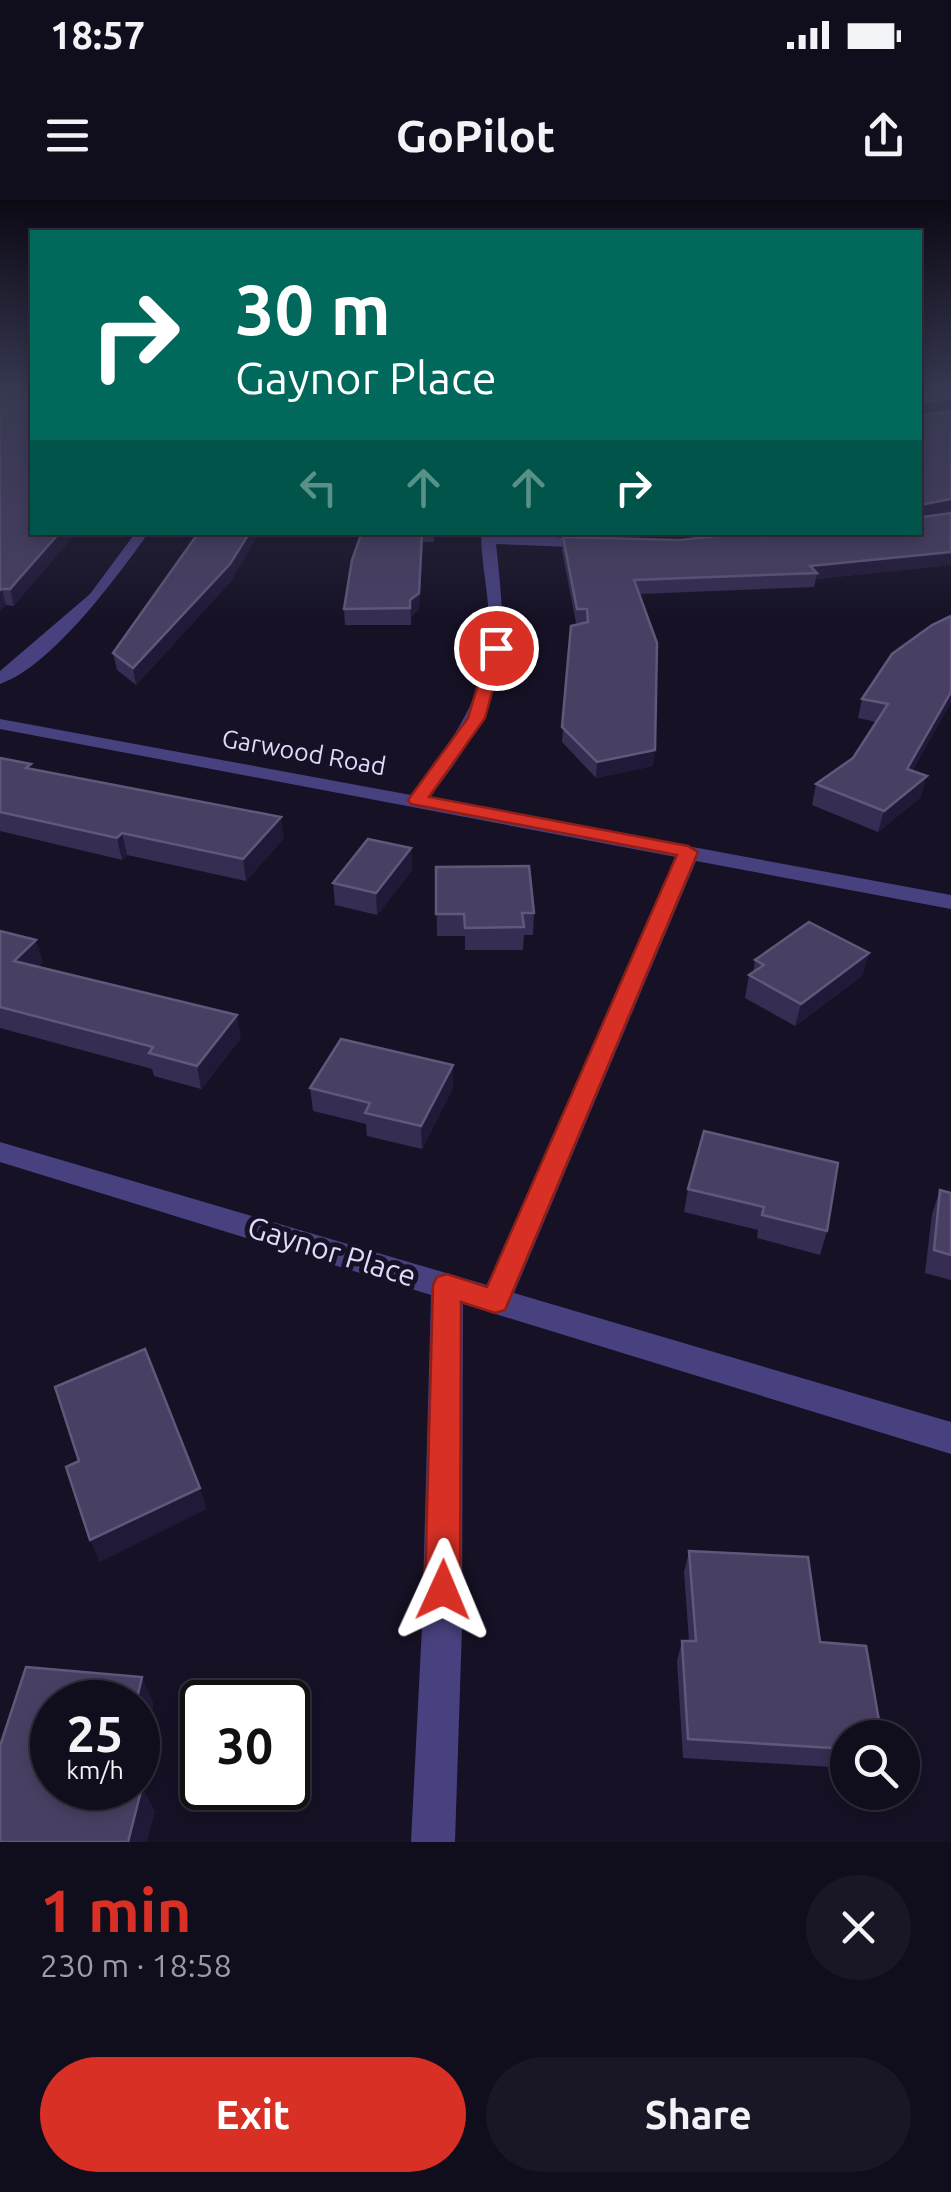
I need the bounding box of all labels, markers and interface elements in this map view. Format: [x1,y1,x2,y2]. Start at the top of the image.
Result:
text: 18:57 [50,14,145,56]
icon: menu [40,108,95,163]
icon: share [856,108,911,163]
text: GoPilot [396,110,555,161]
icon: right [70,270,200,400]
text: 30 m [235,270,391,348]
text: Gaynor Place [235,352,497,403]
icon: left [291,460,346,515]
icon: ahead [396,460,451,515]
icon: ahead [501,460,556,515]
icon: right [606,460,661,515]
pin [454,606,539,691]
icon: arrive [469,621,524,676]
street label: Garwood Road [220,724,388,780]
street label: Gaynor Place [244,1209,420,1293]
position arrow [391,1538,495,1642]
speed limit sign: 30 [180,1680,310,1810]
text: 25 [67,1705,123,1761]
map controls [830,1720,920,1810]
button: search [830,1720,920,1810]
text: km/h [66,1756,124,1784]
button: close [806,1875,911,1980]
text: 1 min [40,1876,192,1943]
text: 230 m · 18:58 [40,1947,232,1983]
button: Exit [40,2057,466,2172]
button: Share [486,2057,911,2172]

